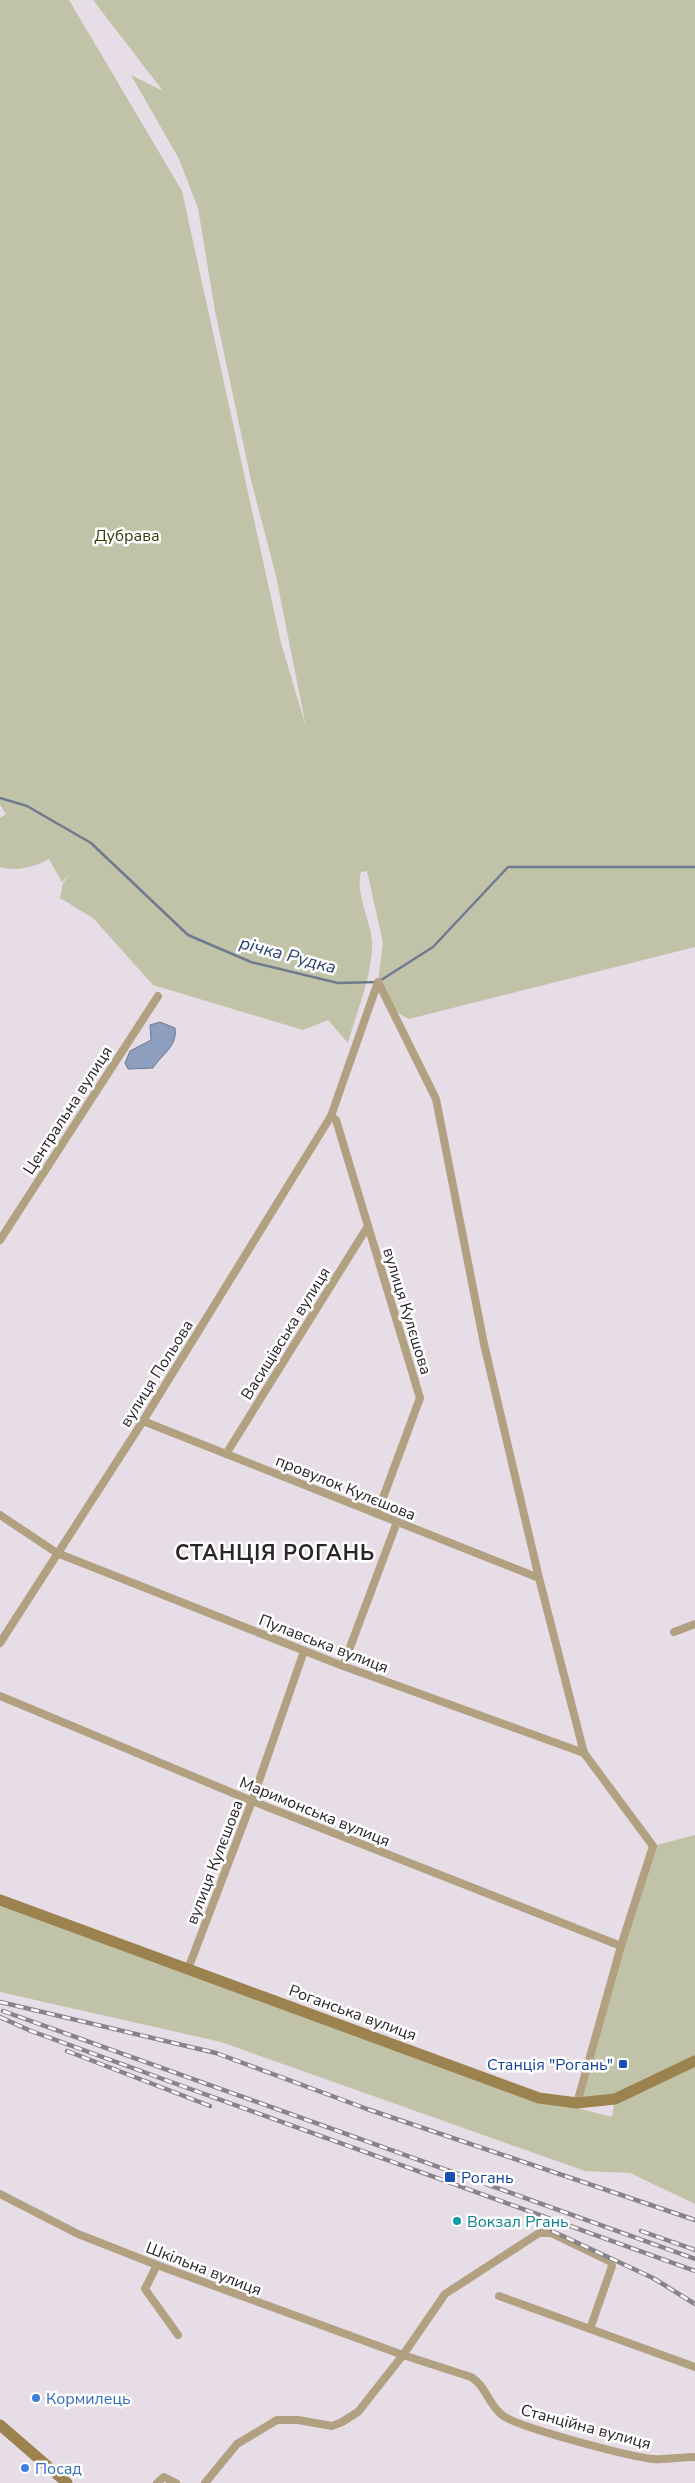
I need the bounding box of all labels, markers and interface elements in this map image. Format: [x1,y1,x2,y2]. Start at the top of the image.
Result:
park label: Дубрава [94,525,160,547]
water label: річка Рудка [237,931,339,979]
street label: Центральна вулиця [18,1042,118,1179]
street label: вулиця Кулєшова [377,1245,437,1377]
street label: Васищівська вулиця [236,1263,336,1404]
street label: вулиця Польова [115,1316,199,1431]
street label: провулок Кулєшова [272,1450,419,1526]
district label: СТАНЦІЯ РОГАНЬ [175,1539,375,1567]
street label: Пулавська вулиця [256,1609,392,1679]
street label: Маримонська вулиця [236,1772,393,1852]
street label: вулиця Кулєшова [181,1797,249,1928]
street label: Роганська вулиця [286,1980,420,2046]
place label: Станція "Рогань" [487,2054,613,2076]
marker: Станція "Рогань" [617,2058,629,2070]
place label: Рогань [461,2167,514,2189]
marker: Рогань [443,2170,457,2184]
place label: Вокзал Ргань [467,2211,569,2233]
marker: Вокзал Ргань [451,2215,463,2227]
street label: Шкільна вулиця [143,2237,265,2301]
place label: Кормилець [46,2388,131,2410]
marker: Кормилець [30,2392,42,2404]
street label: Станційна вулиця [518,2399,653,2455]
place label: Посад [35,2458,82,2480]
marker: Посад [19,2462,31,2474]

